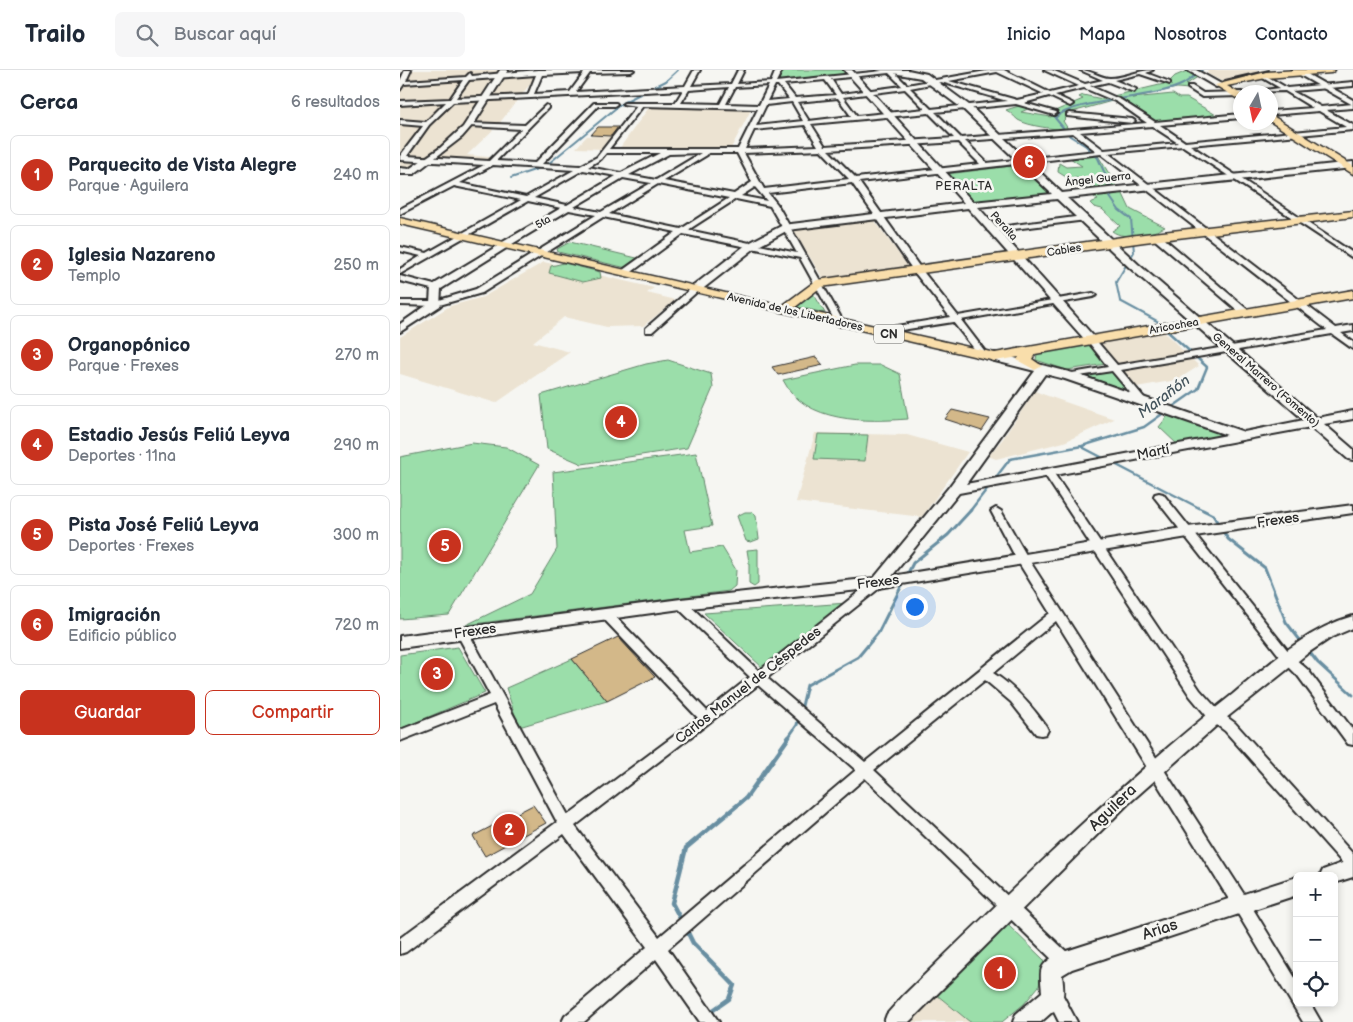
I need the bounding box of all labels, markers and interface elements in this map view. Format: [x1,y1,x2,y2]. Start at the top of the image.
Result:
search box [115,12,465,57]
text: Trailo [25,20,85,49]
icon: search [133,21,161,49]
text: Buscar aquí [173,23,276,46]
text: Inicio [1007,24,1051,45]
text: Mapa [1079,24,1125,45]
text: Nosotros [1153,24,1227,45]
text: Contacto [1255,24,1328,45]
north arrow [1233,85,1278,130]
text: Cerca [20,90,78,115]
text: 6 resultados [291,93,380,112]
pin: 6 [1013,143,1045,181]
text: Parquecito de Vista Alegre [68,154,297,177]
text: 1 [34,166,40,185]
text: 240 m [333,166,379,185]
street label: Ángel Guerra [1064,168,1132,189]
text: Parque · Aguilera [68,177,189,196]
district label: PERALTA [935,179,993,194]
street label: Peralta [988,209,1020,243]
street label: 5ta [533,212,553,232]
street label: Cables [1046,241,1083,259]
text: Iglesia Nazareno [68,244,215,267]
text: 2 [32,256,42,275]
text: 250 m [333,256,379,275]
text: Templo [68,267,120,286]
street label: Avenida de los Libertadores [726,290,864,334]
street label: Aricochea [1148,315,1200,337]
road number: CN [874,324,904,344]
street label: General Marrero (Fomento) [1210,330,1322,430]
text: Organopónico [68,334,190,357]
text: 3 [32,346,42,365]
text: 270 m [335,346,379,365]
text: Parque · Frexes [68,357,179,376]
water label: Marañón [1134,371,1194,423]
pin: 4 [605,403,637,441]
text: Estadio Jesús Feliú Leyva [68,424,290,447]
text: 4 [32,436,42,455]
text: 290 m [333,436,379,455]
street label: Martí [1135,440,1171,463]
text: Deportes · 11na [68,447,176,466]
street label: Frexes [1256,509,1300,531]
text: Pista José Feliú Leyva [68,514,259,537]
text: 5 [32,526,42,545]
text: 300 m [333,526,379,545]
pin: 5 [429,527,461,565]
text: Deportes · Frexes [68,537,194,556]
street label: Frexes [856,571,900,593]
your location [902,594,928,620]
text: Imigración [68,604,161,627]
text: 6 [32,616,42,635]
text: 720 m [335,616,379,635]
street label: Frexes [453,620,497,642]
street label: Carlos Manuel de Céspedes [672,623,824,747]
text: Edificio público [68,627,177,646]
pin: 3 [421,655,453,693]
button: Guardar [20,690,195,735]
button: Compartir [205,690,380,735]
street label: Aguilera [1085,781,1141,835]
pin: 2 [493,811,525,849]
map controls [1293,872,1338,1007]
button: + [1293,872,1338,917]
street label: Arias [1140,915,1180,945]
button: − [1293,917,1338,962]
pin: 1 [984,954,1016,992]
button: locate [1293,962,1338,1007]

